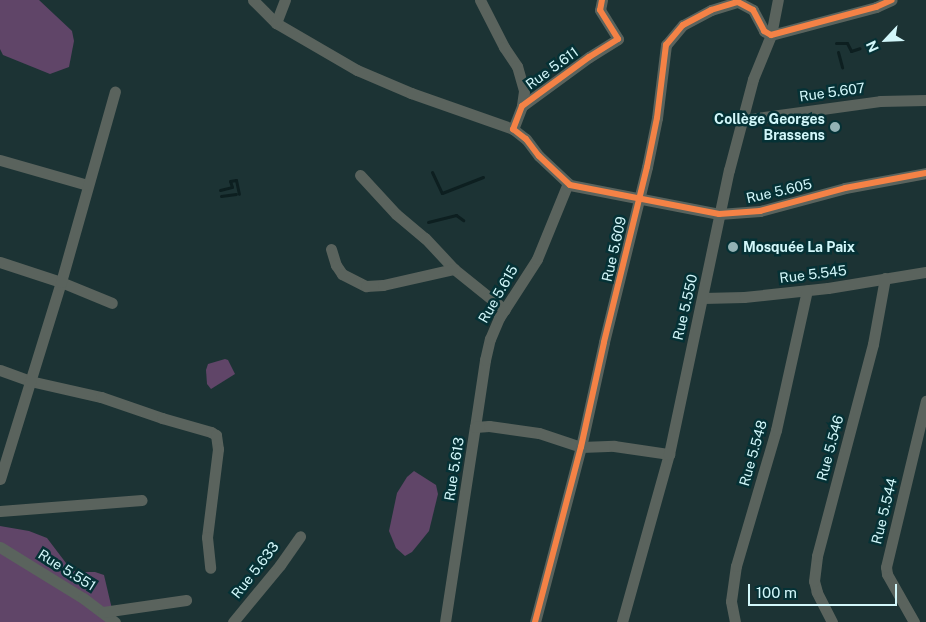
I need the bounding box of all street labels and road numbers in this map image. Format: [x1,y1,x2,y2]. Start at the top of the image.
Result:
street label: Rue 5.611 [522,43,582,93]
street label: Rue 5.607 [798,79,866,105]
street label: Rue 5.605 [744,175,814,207]
street label: Rue 5.609 [598,215,630,283]
street label: Rue 5.615 [475,262,521,326]
street label: Rue 5.545 [778,262,848,286]
street label: Rue 5.550 [669,272,701,342]
street label: Rue 5.546 [813,413,847,483]
street label: Rue 5.548 [736,418,770,488]
street label: Rue 5.613 [441,436,467,502]
street label: Rue 5.544 [868,476,900,546]
street label: Rue 5.633 [228,538,282,602]
street label: Rue 5.551 [35,546,99,594]

